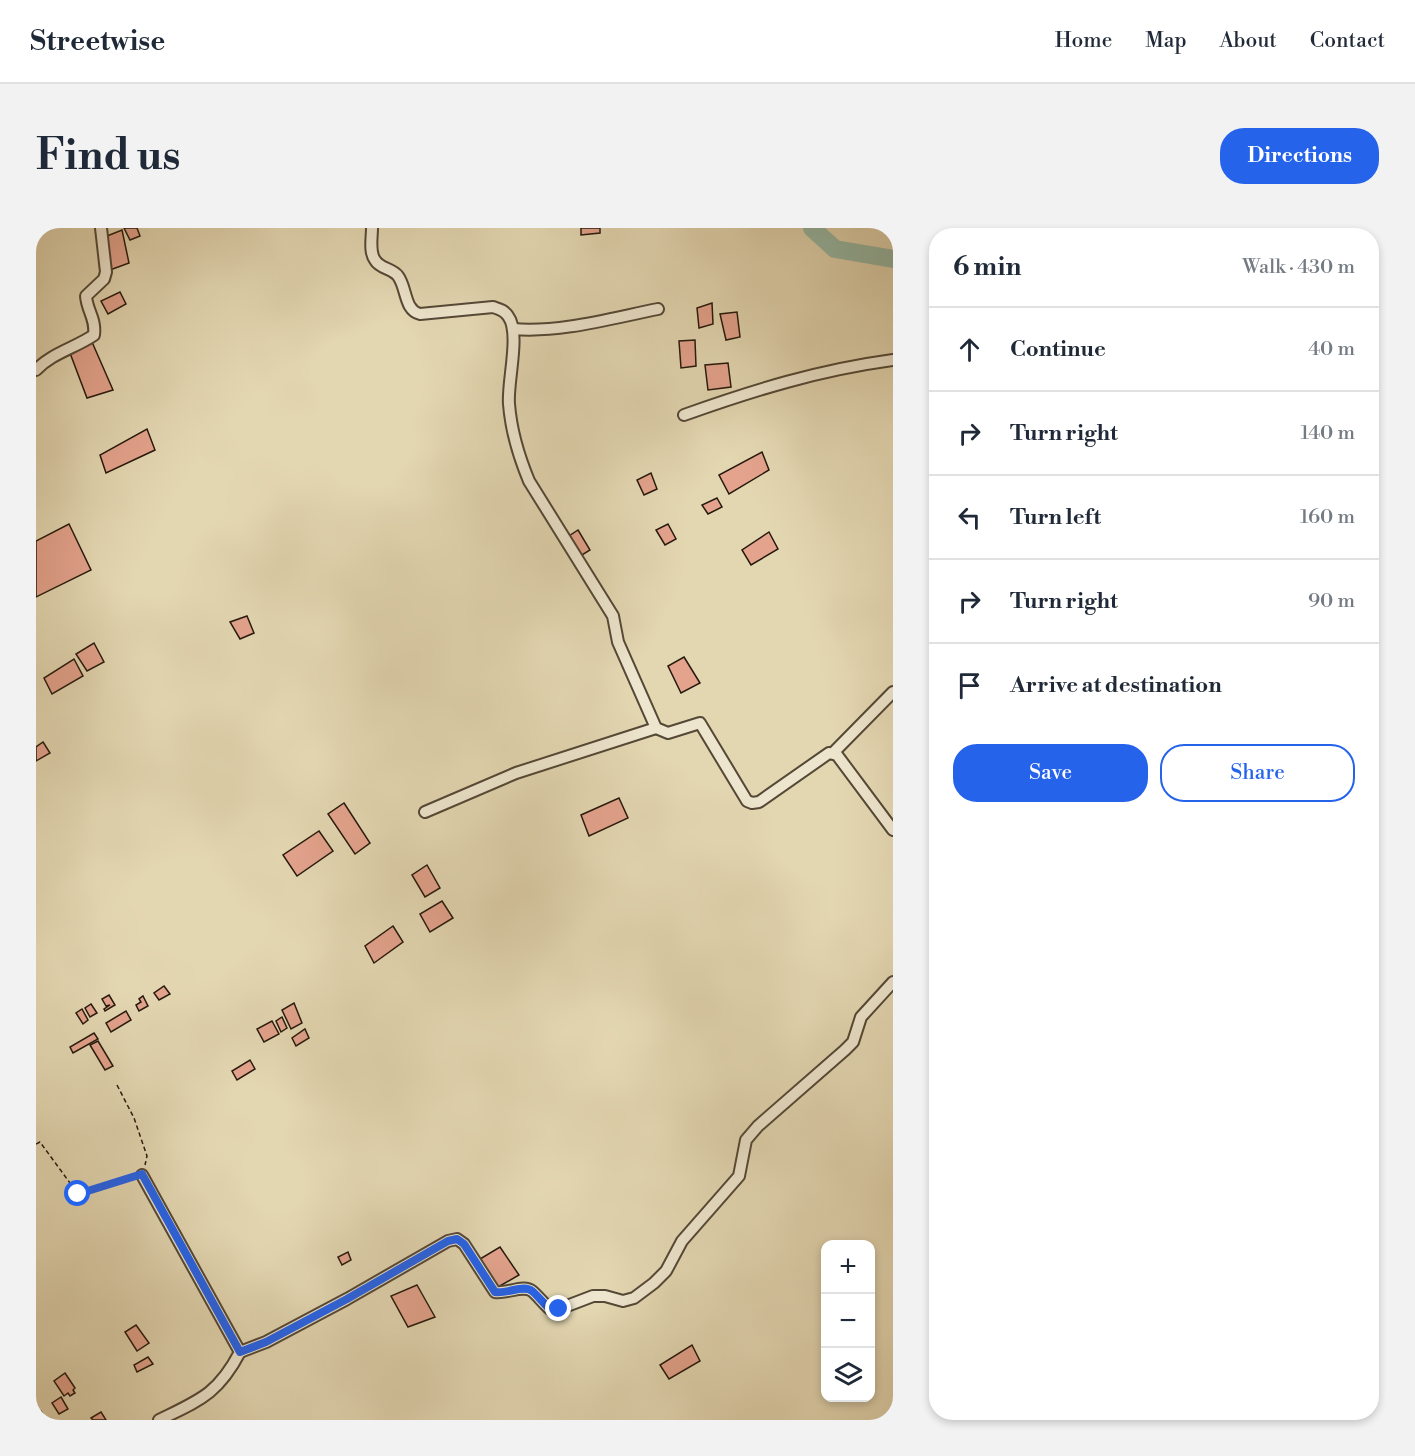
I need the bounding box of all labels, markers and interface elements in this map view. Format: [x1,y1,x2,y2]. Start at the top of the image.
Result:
text: Streetwise [30,24,165,59]
text: Home [1055,28,1112,54]
text: Map [1145,28,1187,54]
text: About [1220,28,1277,54]
text: Contact [1310,28,1385,54]
button: Directions [1220,128,1379,184]
text: Find us [36,130,180,183]
text: 6 min [953,251,1021,283]
text: Walk · 430 m [1242,255,1355,280]
icon: ahead [953,333,986,366]
text: Continue [1010,336,1106,363]
text: 40 m [1308,337,1355,362]
icon: right [953,417,986,450]
text: Turn right [1010,420,1118,447]
text: 140 m [1300,421,1355,446]
icon: left [953,501,986,534]
text: Turn left [1010,504,1101,531]
text: 160 m [1300,505,1355,530]
icon: right [953,585,986,618]
text: Turn right [1010,588,1118,615]
text: 90 m [1308,589,1355,614]
icon: arrive [953,669,986,702]
text: Arrive at destination [1010,672,1222,699]
button: Save [953,744,1148,802]
button: Share [1160,744,1355,802]
route start [64,1180,90,1206]
map controls [821,1240,875,1402]
button: + [821,1240,875,1294]
button: − [821,1294,875,1348]
route end [545,1295,571,1321]
button: layers [821,1348,875,1402]

